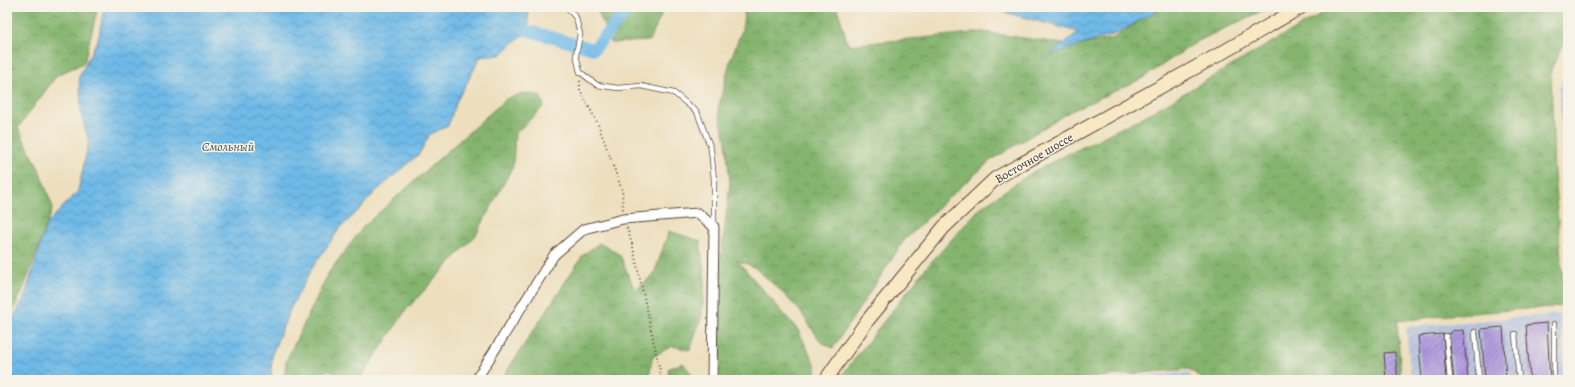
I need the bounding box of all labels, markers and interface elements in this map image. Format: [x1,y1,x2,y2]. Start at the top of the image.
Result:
street label: Восточное шоссе [992,129,1076,187]
water label: Смольный [202,138,255,155]

